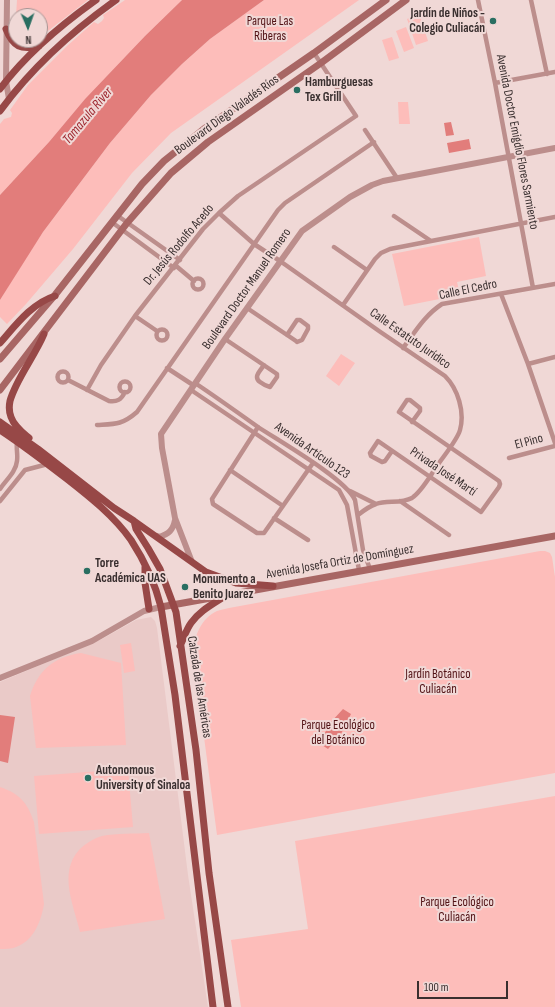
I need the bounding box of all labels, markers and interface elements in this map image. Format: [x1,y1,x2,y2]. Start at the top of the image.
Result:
place label: Jardín de Niños - Colegio Culiacán [409,6,485,37]
north arrow [8,8,48,48]
park label: Parque Las Riberas [247,14,293,45]
marker: Jardín de Niños - Colegio Culiacán [488,16,498,26]
text: N [25,33,32,46]
street label: Avenida Doctor Emigdio Flores Sarmiento [492,53,542,231]
street label: Boulevard Diego Valadés Ríos [172,72,282,158]
place label: Hamburguesas Tex Grill [305,75,373,106]
water label: Tamazula River [59,84,117,148]
marker: Hamburguesas Tex Grill [292,85,302,95]
street label: Dr. Jesús Rodolfo Acedo [141,201,217,289]
street label: Boulevard Doctor Manuel Romero [199,225,295,353]
street label: Calle El Cedro [438,276,498,304]
street label: Calle Estatuto Jurídico [366,305,454,373]
street label: Avenida Artículo 123 [271,419,353,483]
street label: El Pino [513,431,545,453]
street label: Privada José Martí [407,444,479,500]
street label: Avenida Josefa Ortiz de Domínguez [265,541,415,583]
place label: Torre Académica UAS [95,556,166,587]
marker: Torre Académica UAS [82,566,92,576]
place label: Monumento a Benito Juarez [193,572,256,603]
marker: Monumento a Benito Juarez [180,582,190,592]
street label: Calzada de las Américas [183,635,215,739]
park label: Jardín Botánico Culiacán [405,667,471,698]
park label: Parque Ecológico del Botánico [301,718,375,749]
place label: Autonomous University of Sinaloa [96,763,190,794]
marker: Autonomous University of Sinaloa [83,773,93,783]
park label: Parque Ecológico Culiacán [420,895,494,926]
scale bar [419,973,510,999]
text: 100 m [424,980,449,995]

